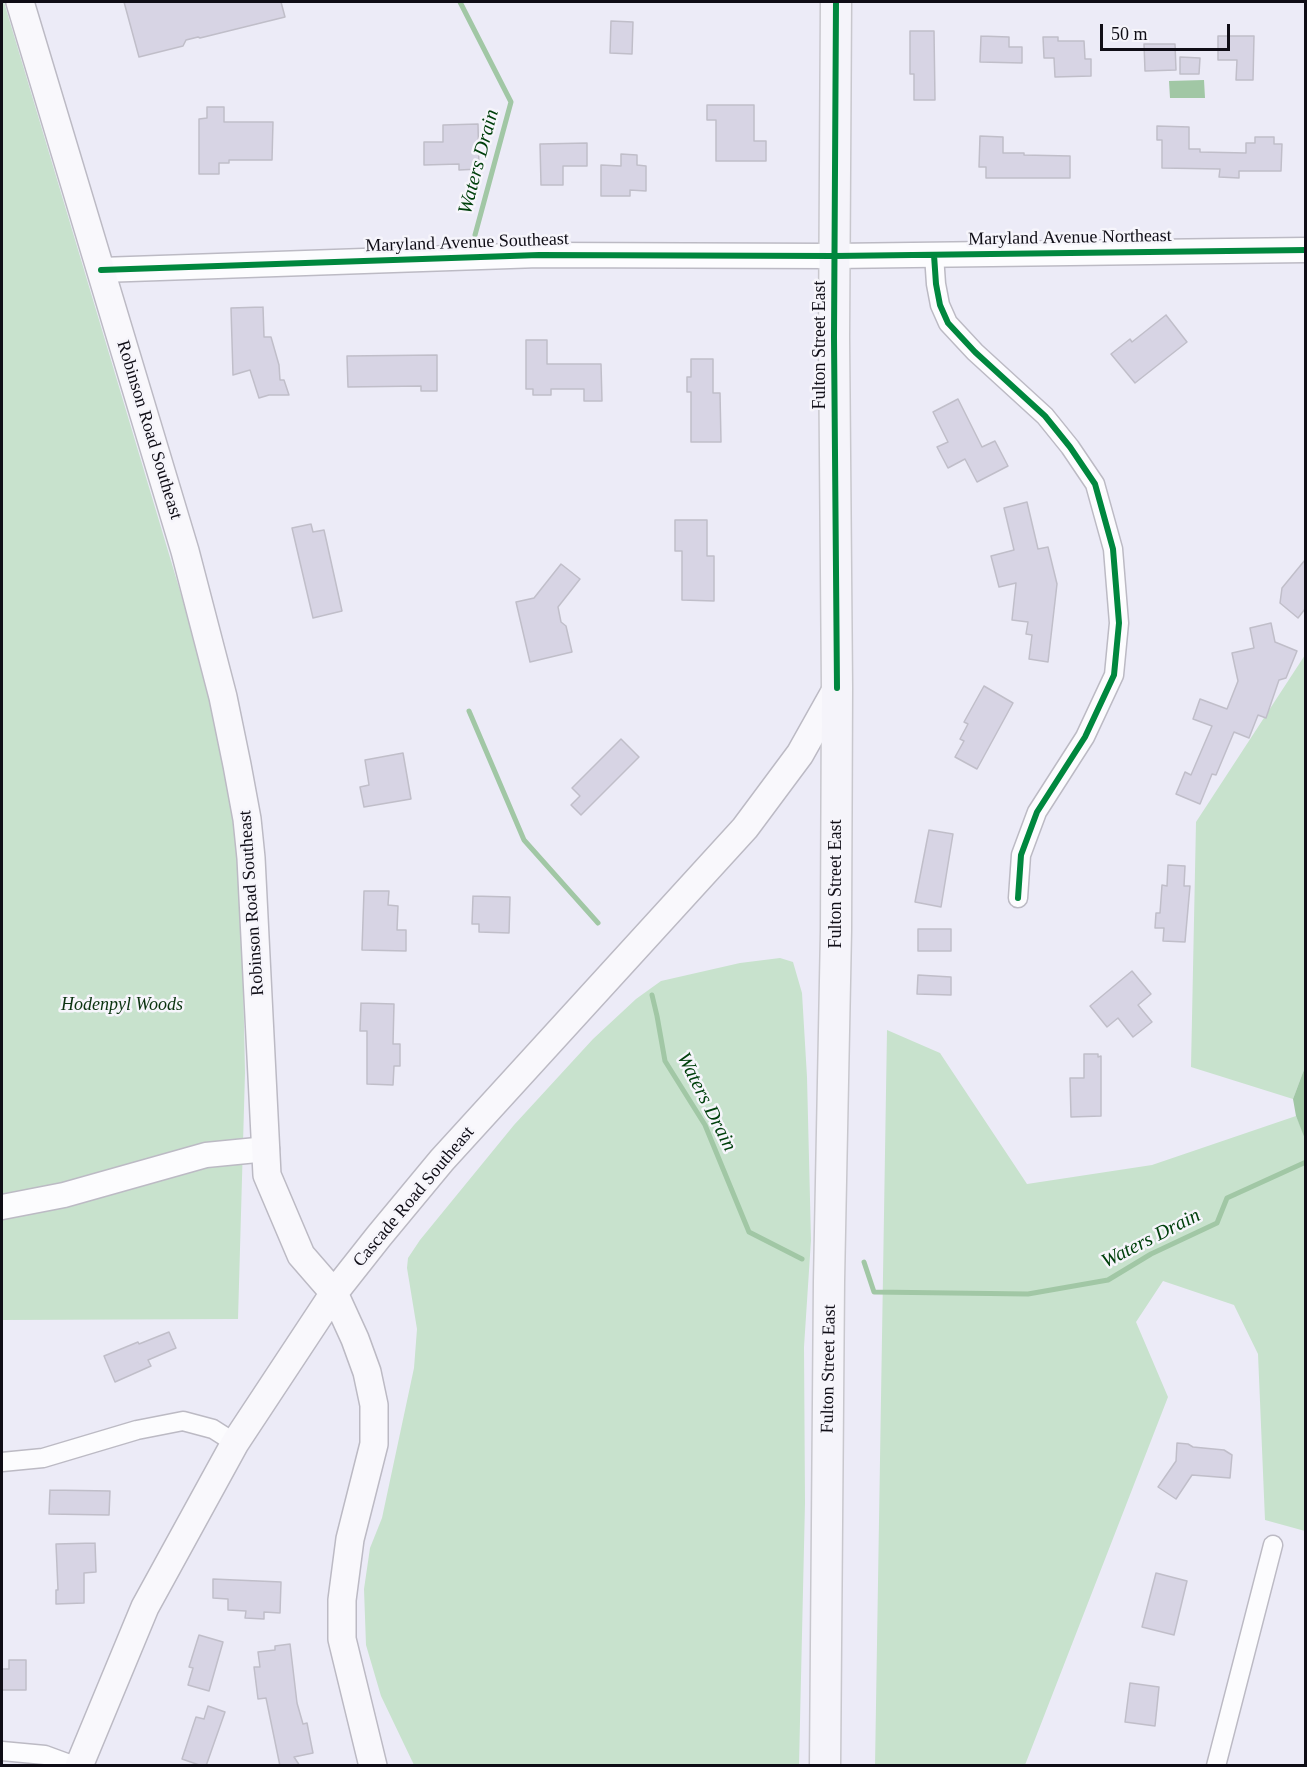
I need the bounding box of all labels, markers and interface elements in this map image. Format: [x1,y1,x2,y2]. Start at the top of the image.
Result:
scale bar [1103,12,1234,50]
text: 50 m [1111,24,1148,44]
water label: Waters Drain [453,107,505,217]
street label: Maryland Avenue Northeast [968,225,1172,251]
street label: Maryland Avenue Southeast [365,229,569,257]
street label: Fulton Street East [809,281,831,409]
street label: Robinson Road Southeast [111,338,187,522]
street label: Robinson Road Southeast [235,809,269,997]
street label: Fulton Street East [825,820,847,948]
park label: Hodenpyl Woods [61,994,183,1016]
water label: Waters Drain [671,1049,741,1155]
street label: Cascade Road Southeast [349,1122,479,1272]
water label: Waters Drain [1098,1204,1204,1274]
street label: Fulton Street East [817,1304,841,1434]

